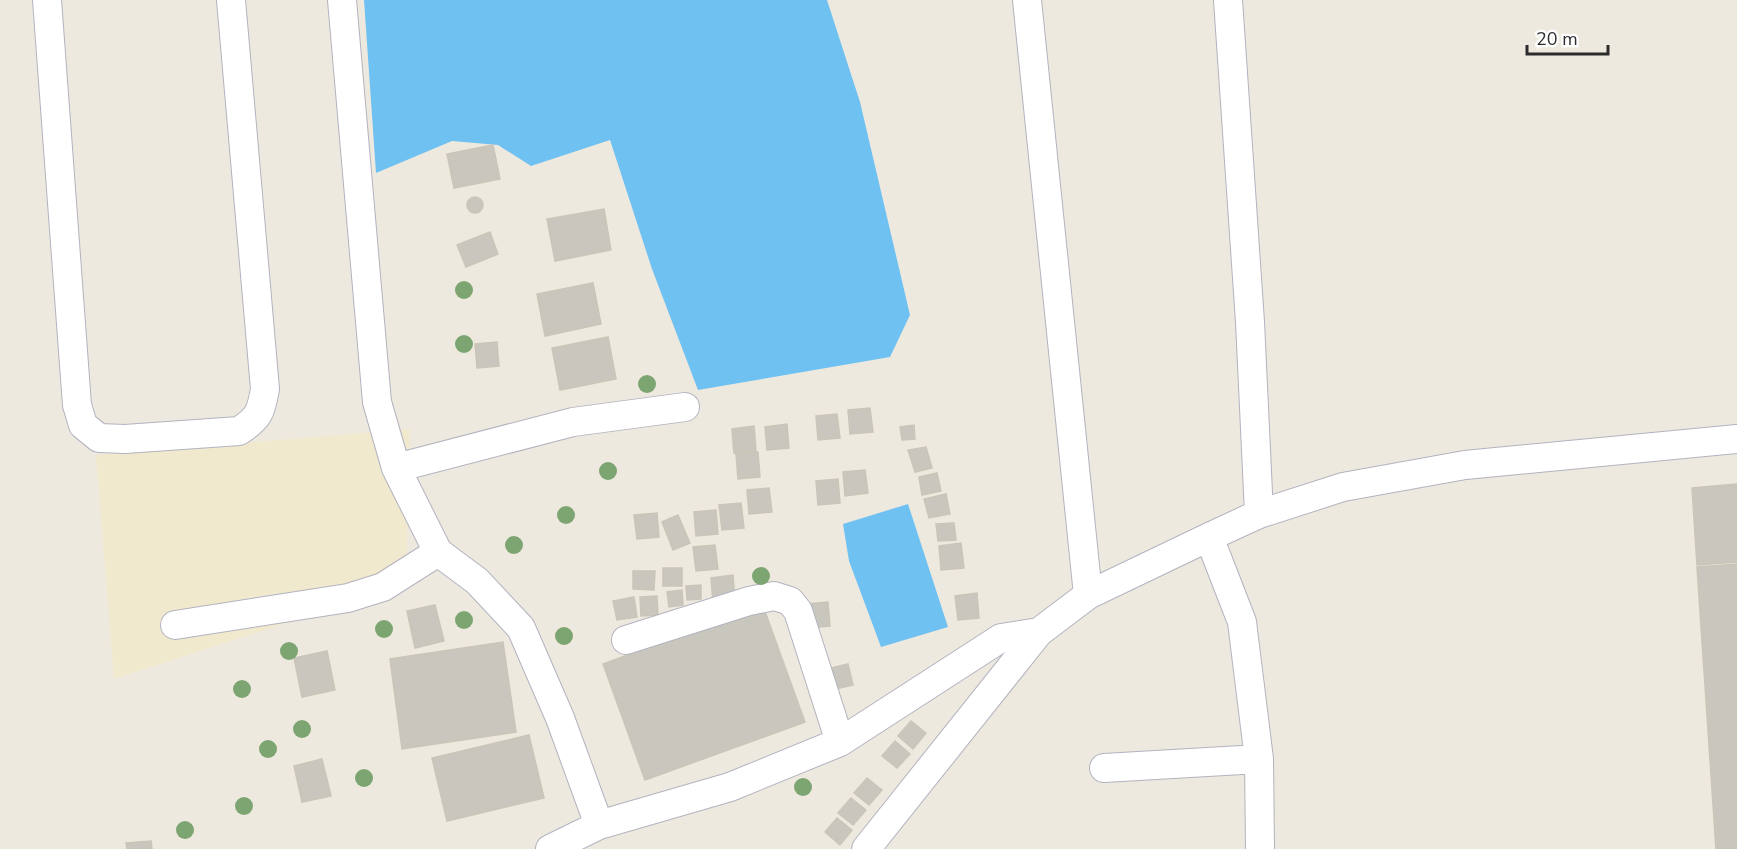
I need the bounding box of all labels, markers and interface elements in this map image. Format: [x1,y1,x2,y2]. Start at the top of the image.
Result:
scale bar [1527,18,1608,56]
text: 20 m [1536,27,1578,51]

